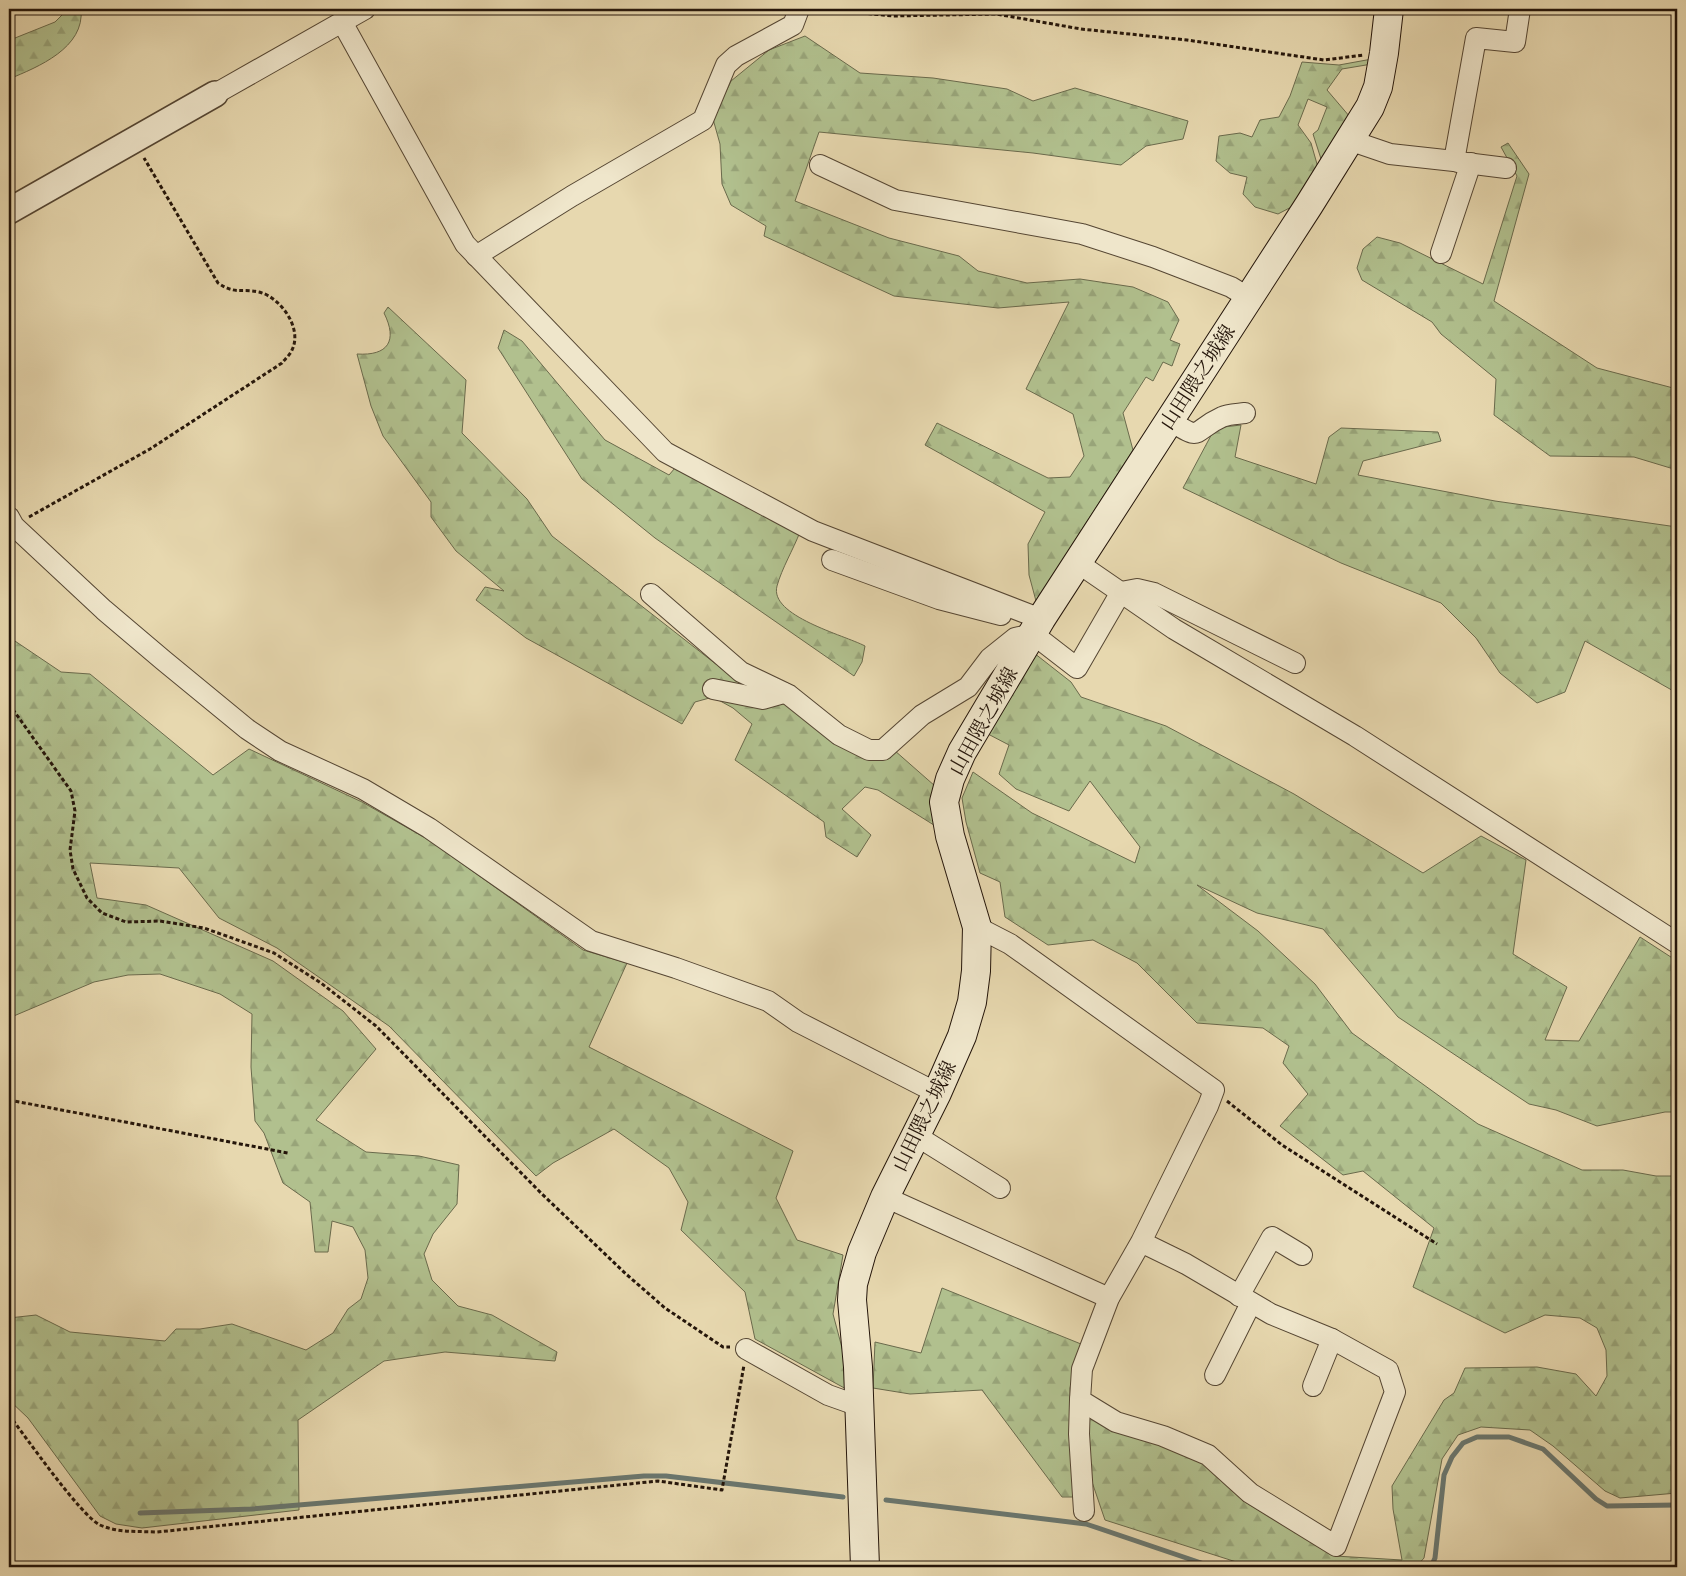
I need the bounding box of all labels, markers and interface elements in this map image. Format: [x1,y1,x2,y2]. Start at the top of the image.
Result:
street label: 山田隈之城線 [1156,321,1240,434]
street label: 山田隈之城線 [945,664,1023,779]
street label: 山田隈之城線 [889,1058,961,1175]

